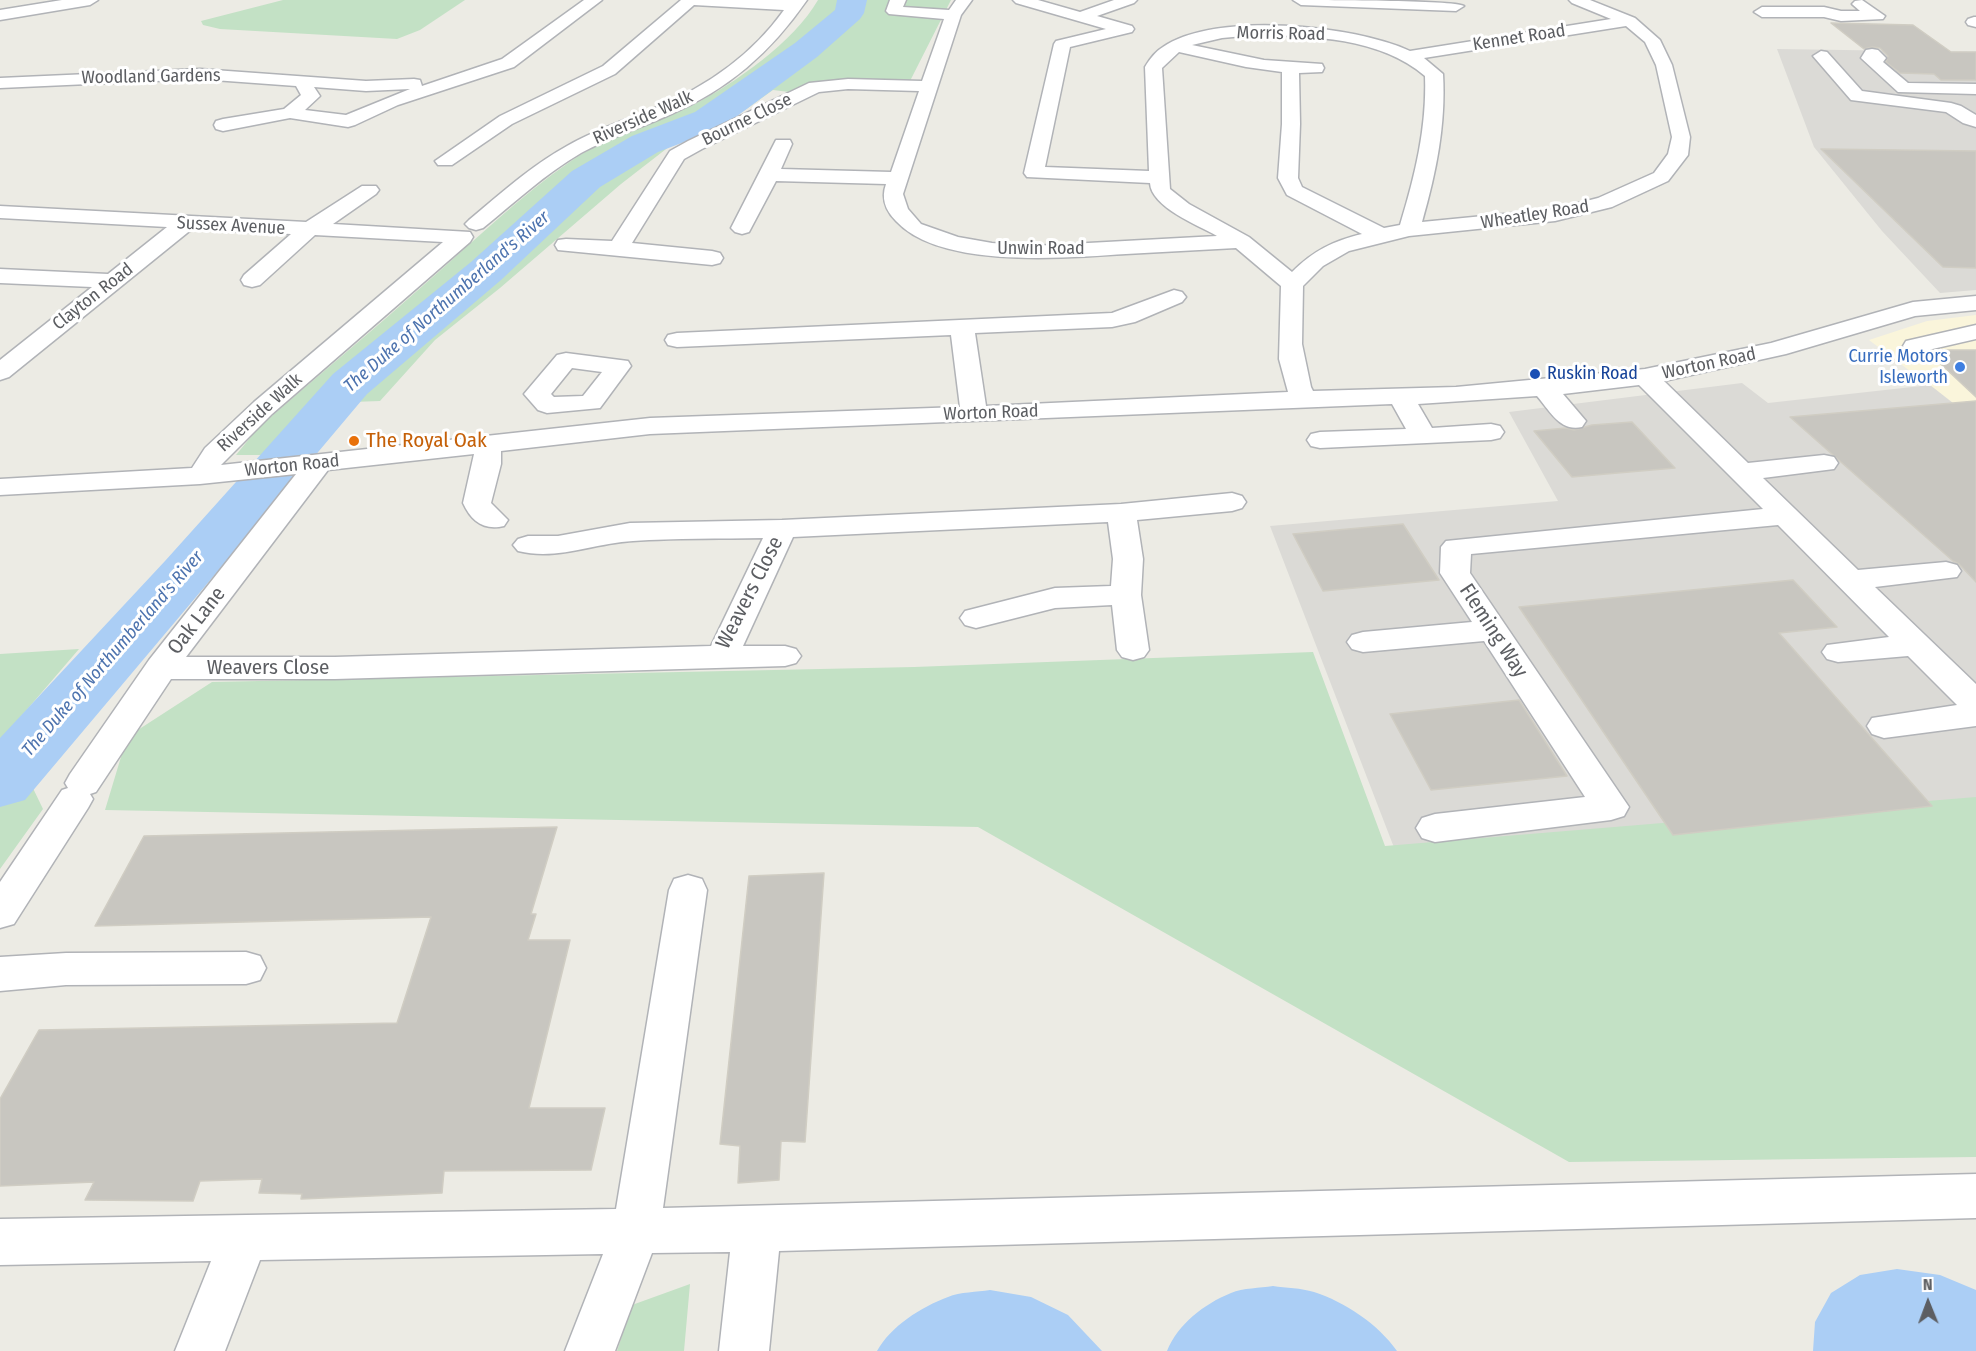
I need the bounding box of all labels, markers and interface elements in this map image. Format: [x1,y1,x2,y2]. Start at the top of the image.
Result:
street label: Kennet Road [1471,20,1567,56]
street label: Morris Road [1237,22,1325,46]
street label: Woodland Gardens [81,65,221,89]
street label: Riverside Walk [590,86,696,150]
street label: Bourne Close [699,89,795,151]
street label: Wheatley Road [1479,196,1591,234]
water label: The Duke of Northumberland's River [340,207,554,397]
street label: Sussex Avenue [176,212,286,240]
street label: Unwin Road [997,238,1085,260]
street label: Clayton Road [48,259,138,335]
street label: Worton Road [1660,344,1758,384]
place label: Currie Motors Isleworth [1848,346,1948,388]
marker: Currie Motors Isleworth [1953,360,1967,374]
place label: Ruskin Road [1547,363,1638,385]
marker: Ruskin Road [1528,367,1542,381]
street label: Riverside Walk [213,369,307,457]
street label: Worton Road [943,401,1039,425]
place label: The Royal Oak [366,428,487,454]
marker: The Royal Oak [347,434,361,448]
street label: Worton Road [244,450,340,482]
street label: Weavers Close [711,533,789,653]
water label: The Duke of Northumberland's River [18,547,208,761]
street label: Fleming Way [1453,579,1533,683]
street label: Oak Lane [163,582,231,660]
street label: Weavers Close [207,655,329,681]
north arrow [1898,1273,1958,1333]
text: N [1923,1275,1933,1294]

